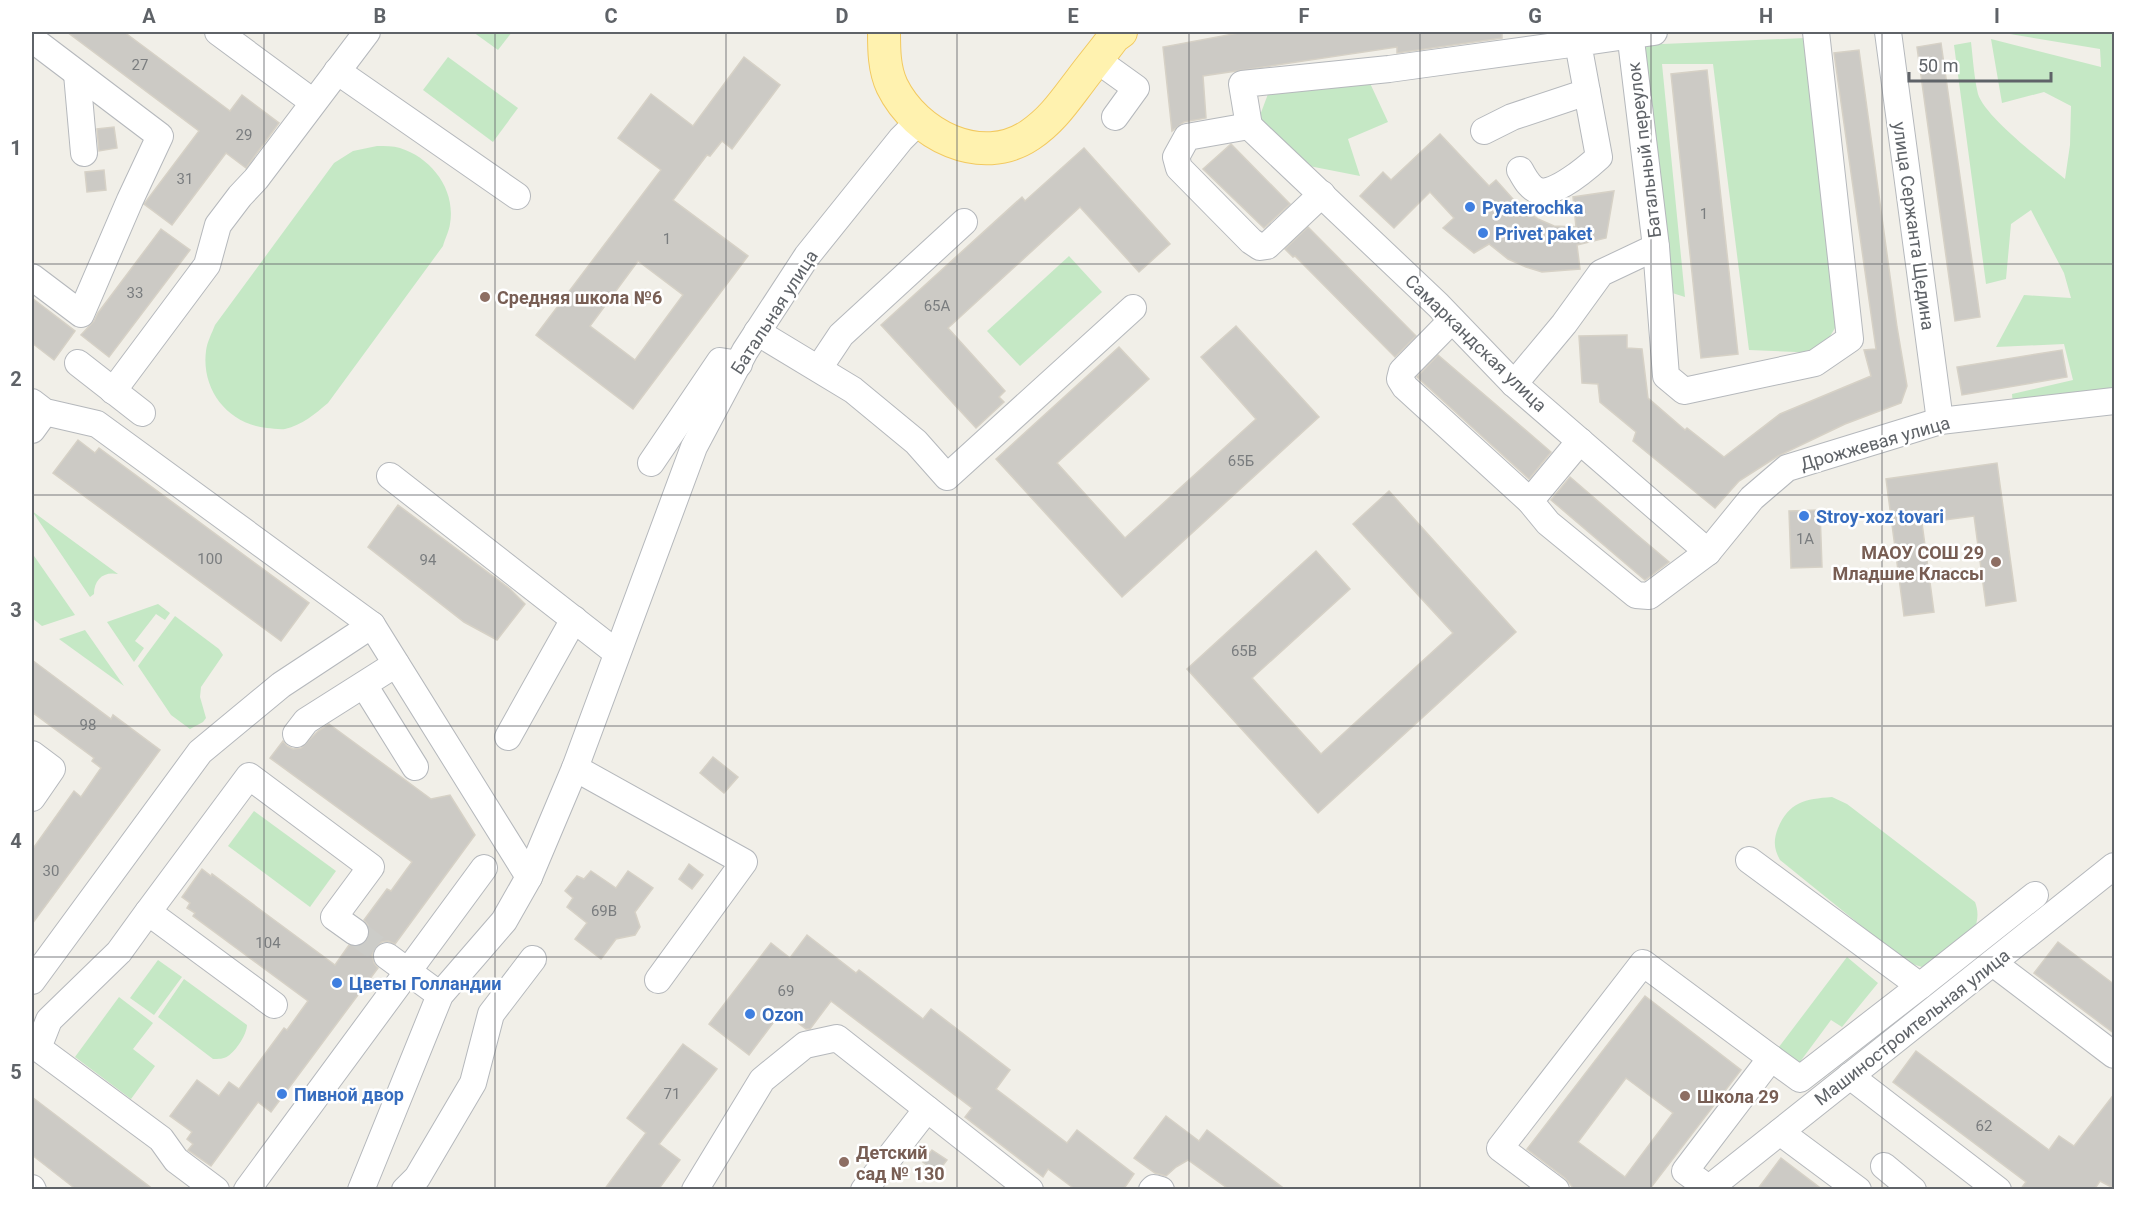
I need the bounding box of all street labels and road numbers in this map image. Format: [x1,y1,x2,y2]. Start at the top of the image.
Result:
street label: Батальный переулок [1623,61,1665,239]
street label: улица Сержанта Щедина [1889,120,1939,332]
street label: Батальная улица [726,246,822,378]
street label: Самаркандская улица [1401,270,1551,416]
street label: Дрожжевая улица [1798,412,1952,474]
street label: Машиностроительная улица [1810,944,2014,1110]

